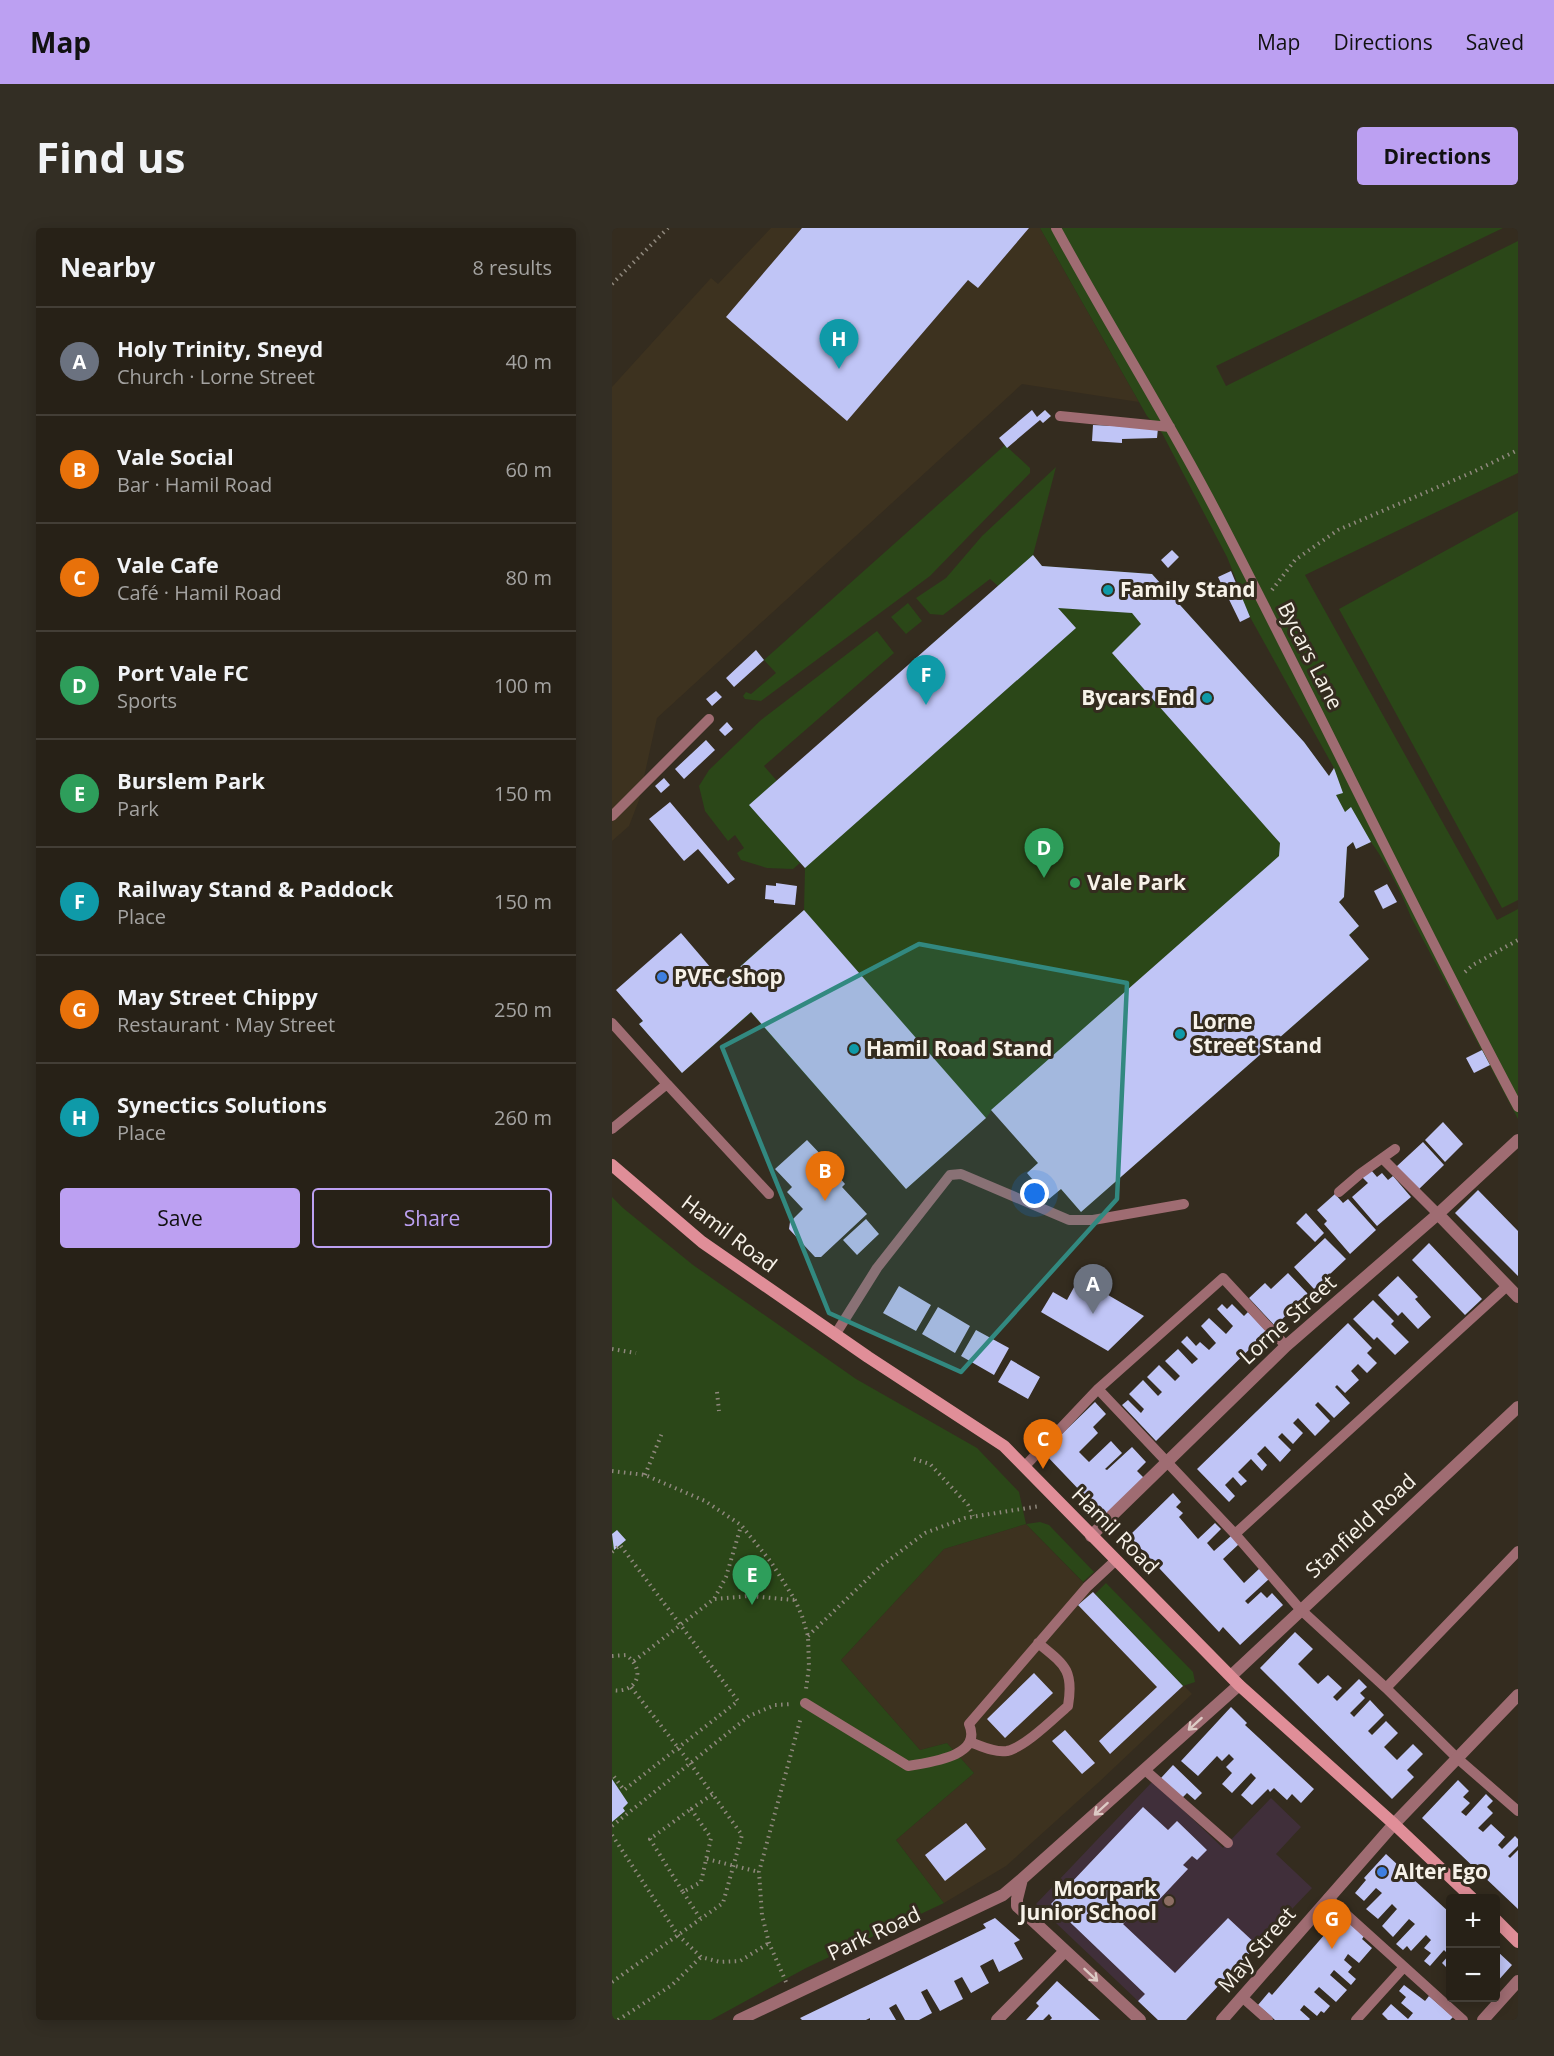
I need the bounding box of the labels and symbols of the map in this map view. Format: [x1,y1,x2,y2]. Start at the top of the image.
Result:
pin: H [820,320,858,369]
place label: Family Stand [1120,575,1256,603]
marker: Family Stand [1101,583,1115,597]
street label: Bycars Lane [1272,597,1350,714]
pin: F [906,656,946,705]
place label: Bycars End [1081,683,1195,711]
marker: Bycars End [1200,691,1214,705]
pin: D [1024,828,1064,878]
place label: Vale Park [1087,868,1187,896]
marker: Vale Park [1068,876,1082,890]
place label: PVFC Shop [674,962,783,990]
marker: PVFC Shop [655,970,669,984]
place label: Lorne Street Stand [1192,1007,1322,1059]
marker: Lorne Street Stand [1173,1027,1187,1041]
place label: Hamil Road Stand [866,1034,1052,1062]
marker: Hamil Road Stand [847,1042,861,1056]
pin: B [806,1152,844,1201]
your location [1020,1179,1049,1208]
street label: Hamil Road [676,1188,783,1278]
pin: A [1074,1264,1112,1314]
street label: Lorne Street [1233,1268,1342,1370]
pin: C [1024,1420,1062,1469]
street label: Stanfield Road [1299,1467,1422,1584]
street label: Hamil Road [1066,1481,1165,1580]
pin: E [732,1556,772,1605]
one-way arrow [1188,1717,1203,1731]
one-way arrow [1094,1802,1109,1816]
place label: Alter Ego [1394,1857,1488,1885]
marker: Alter Ego [1375,1865,1389,1879]
place label: Moorpark Junior School [1017,1874,1158,1926]
marker: Moorpark Junior School [1162,1894,1176,1908]
street label: Park Road [823,1899,925,1967]
street label: May Street [1211,1900,1301,1998]
pin: G [1312,1900,1352,1949]
one-way arrow [1083,1967,1098,1982]

